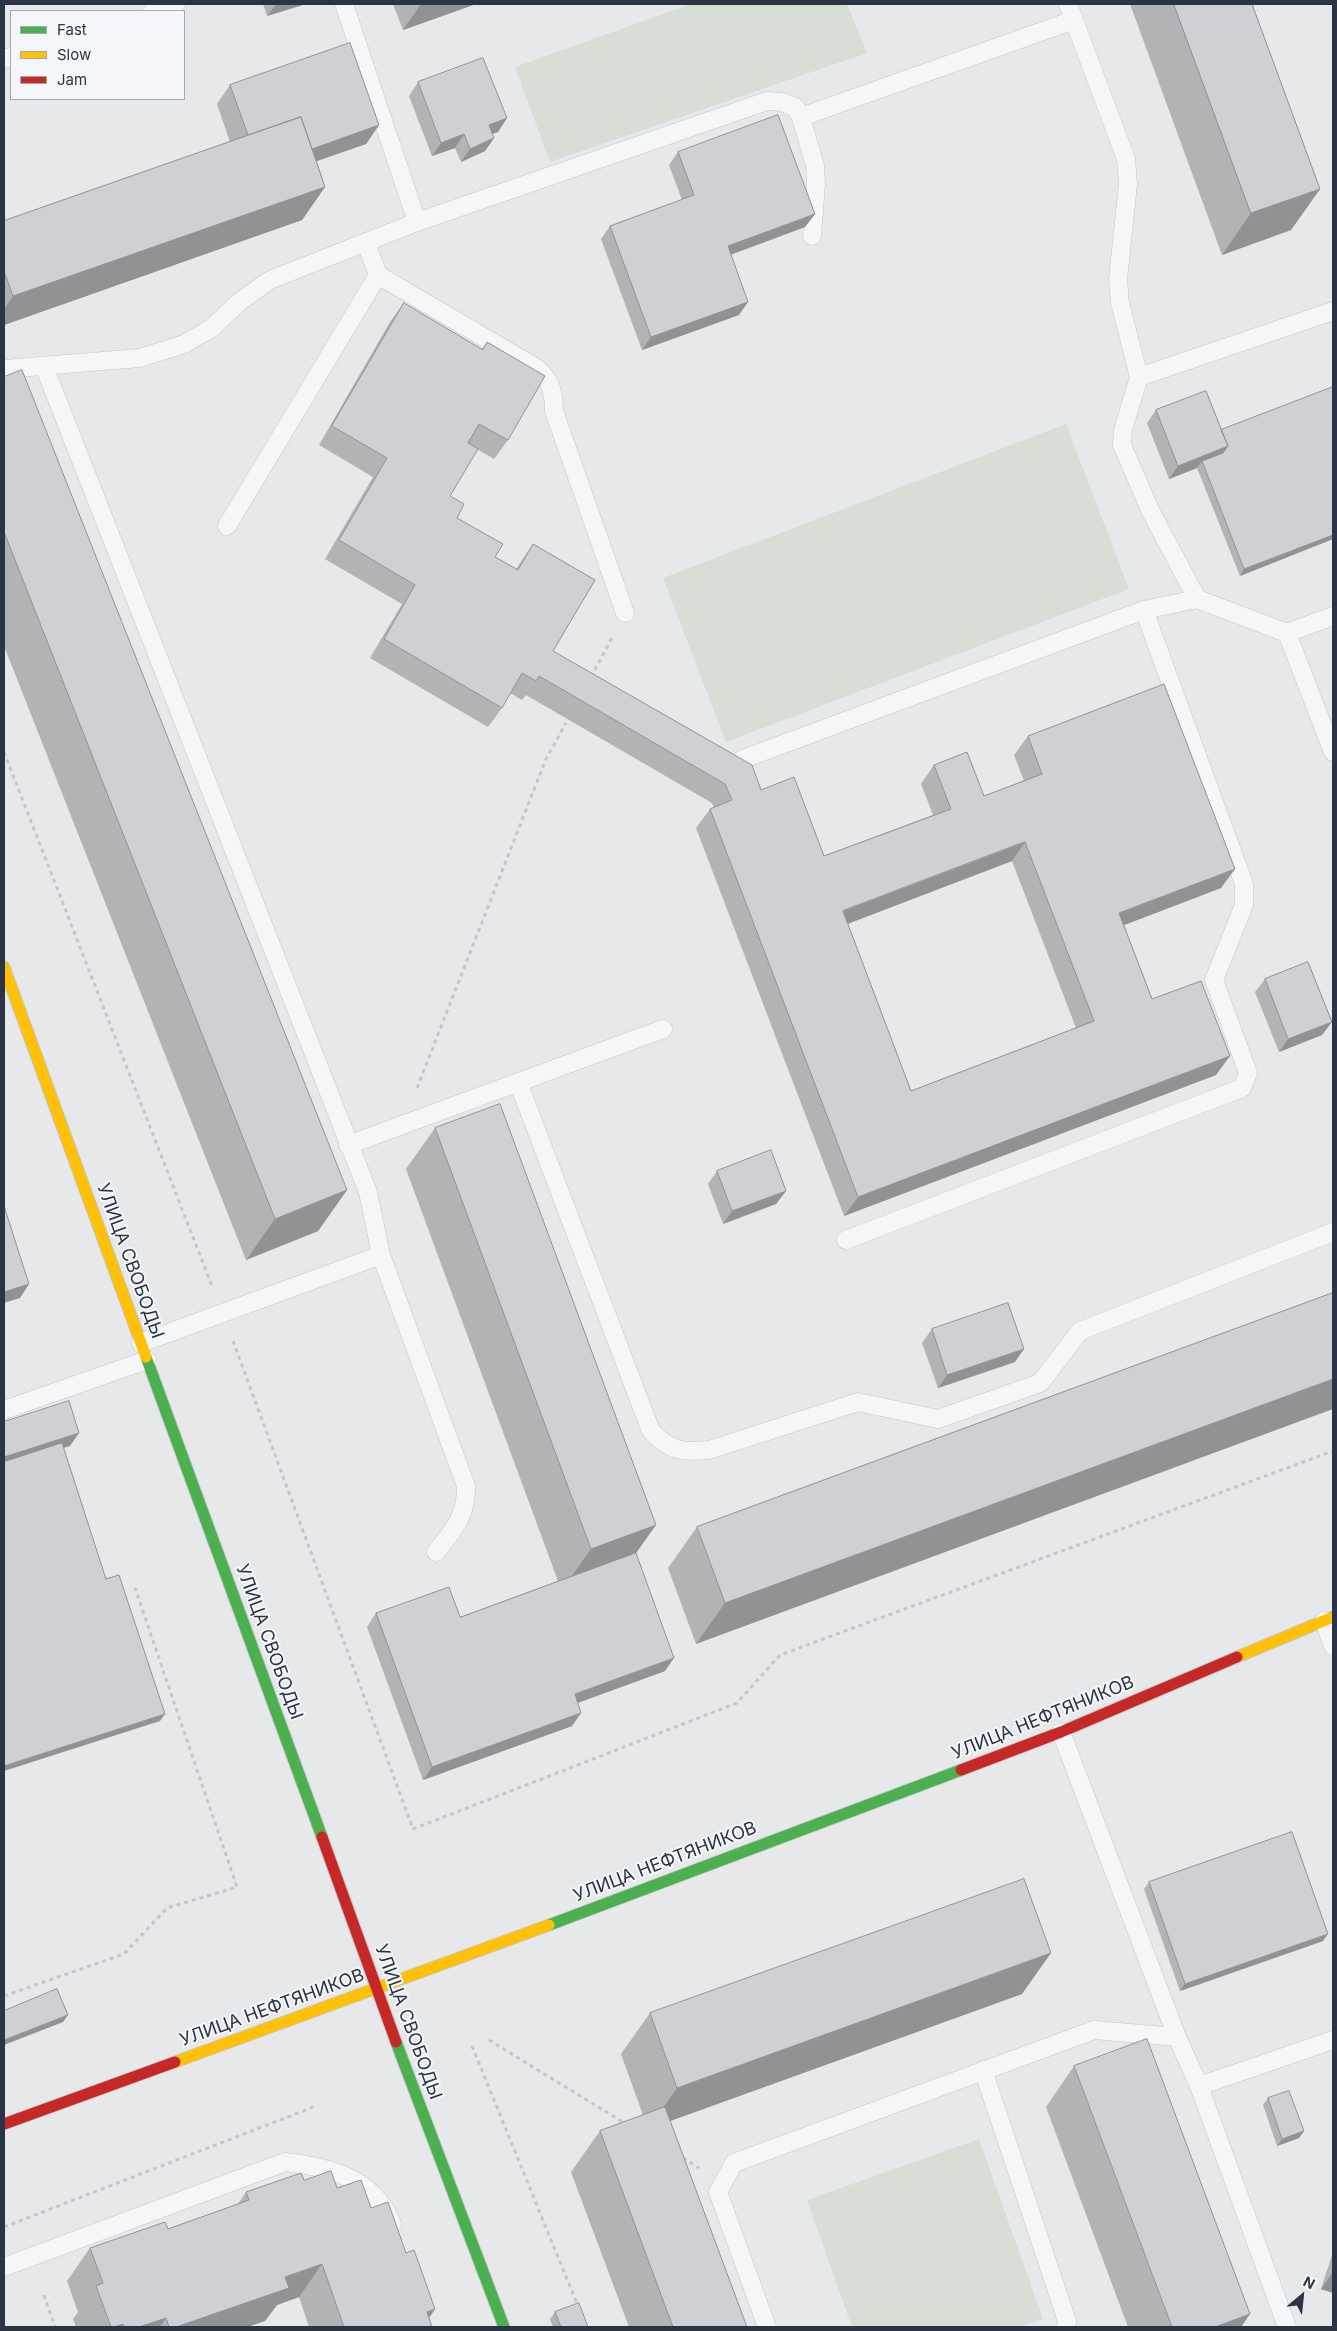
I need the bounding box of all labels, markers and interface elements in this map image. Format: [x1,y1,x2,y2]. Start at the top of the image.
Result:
legend [10,10,185,100]
text: Fast [57,20,87,39]
text: Slow [57,45,91,64]
text: Jam [57,70,87,89]
street label: УЛИЦА СВОБОДЫ [92,1180,168,1342]
street label: УЛИЦА СВОБОДЫ [231,1561,307,1723]
street label: УЛИЦА НЕФТЯНИКОВ [949,1672,1137,1764]
street label: УЛИЦА НЕФТЯНИКОВ [570,1817,760,1907]
street label: УЛИЦА СВОБОДЫ [370,1941,446,2103]
street label: УЛИЦА НЕФТЯНИКОВ [177,1965,367,2051]
north arrow [1277,2271,1327,2321]
text: N [1301,2272,1318,2292]

